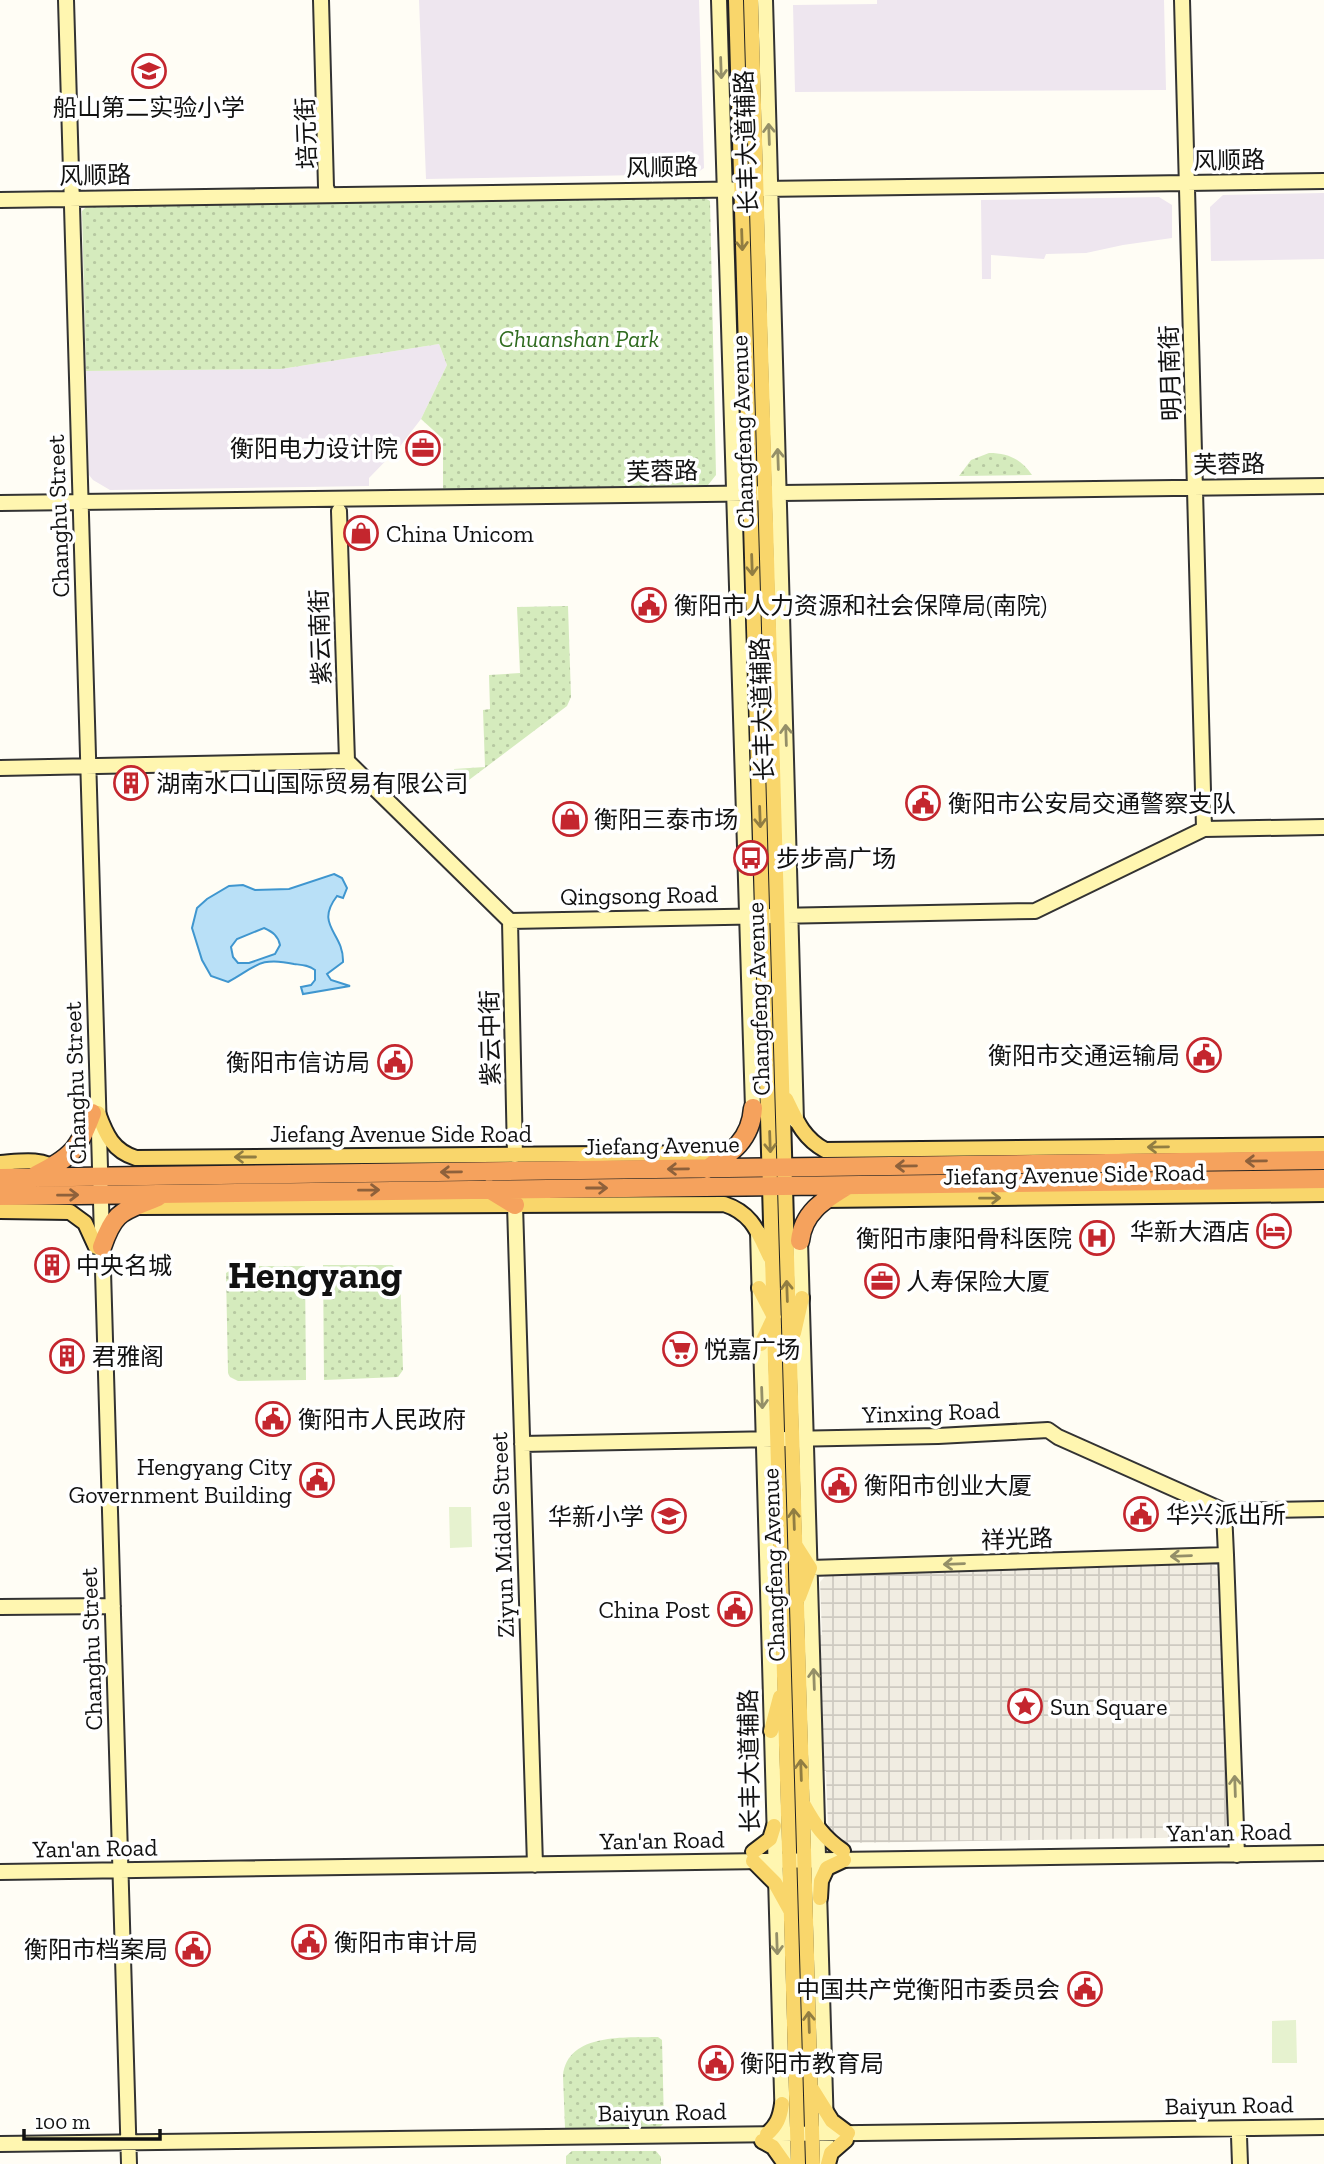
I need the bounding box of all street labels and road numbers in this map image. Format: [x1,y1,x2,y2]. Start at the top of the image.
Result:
street label: 长丰大道辅路 [729,70,763,214]
street label: 培元街 [290,97,322,169]
street label: 风顺路 [1193,145,1265,175]
street label: 风顺路 [626,152,698,182]
street label: 风顺路 [59,160,131,190]
street label: 明月南街 [1154,325,1186,421]
street label: Changfeng Avenue [724,335,760,529]
street label: Changhu Street [41,434,75,598]
street label: 芙蓉路 [1193,449,1265,479]
street label: 芙蓉路 [626,456,698,486]
street label: 紫云南街 [304,589,336,685]
street label: 长丰大道辅路 [745,637,779,781]
street label: Qingsong Road [560,879,718,911]
street label: Changfeng Avenue [740,902,776,1096]
street label: 紫云中街 [475,990,505,1086]
street label: Changhu Street [58,1001,92,1165]
street label: Jiefang Avenue Side Road [270,1119,532,1148]
street label: Jiefang Avenue [584,1129,740,1161]
street label: Jiefang Avenue Side Road [943,1157,1205,1191]
street label: Yinxing Road [861,1395,1000,1429]
street label: Ziyun Middle Street [484,1432,520,1638]
street label: Changfeng Avenue [755,1468,791,1662]
street label: 祥光路 [981,1523,1053,1555]
street label: Changhu Street [74,1567,108,1731]
street label: 长丰大道辅路 [733,1689,765,1833]
street label: Yan'an Road [1165,1816,1292,1848]
street label: Yan'an Road [598,1824,725,1856]
street label: Yan'an Road [31,1832,158,1864]
street label: Baiyun Road [1164,2089,1294,2121]
street label: Baiyun Road [597,2096,727,2128]

